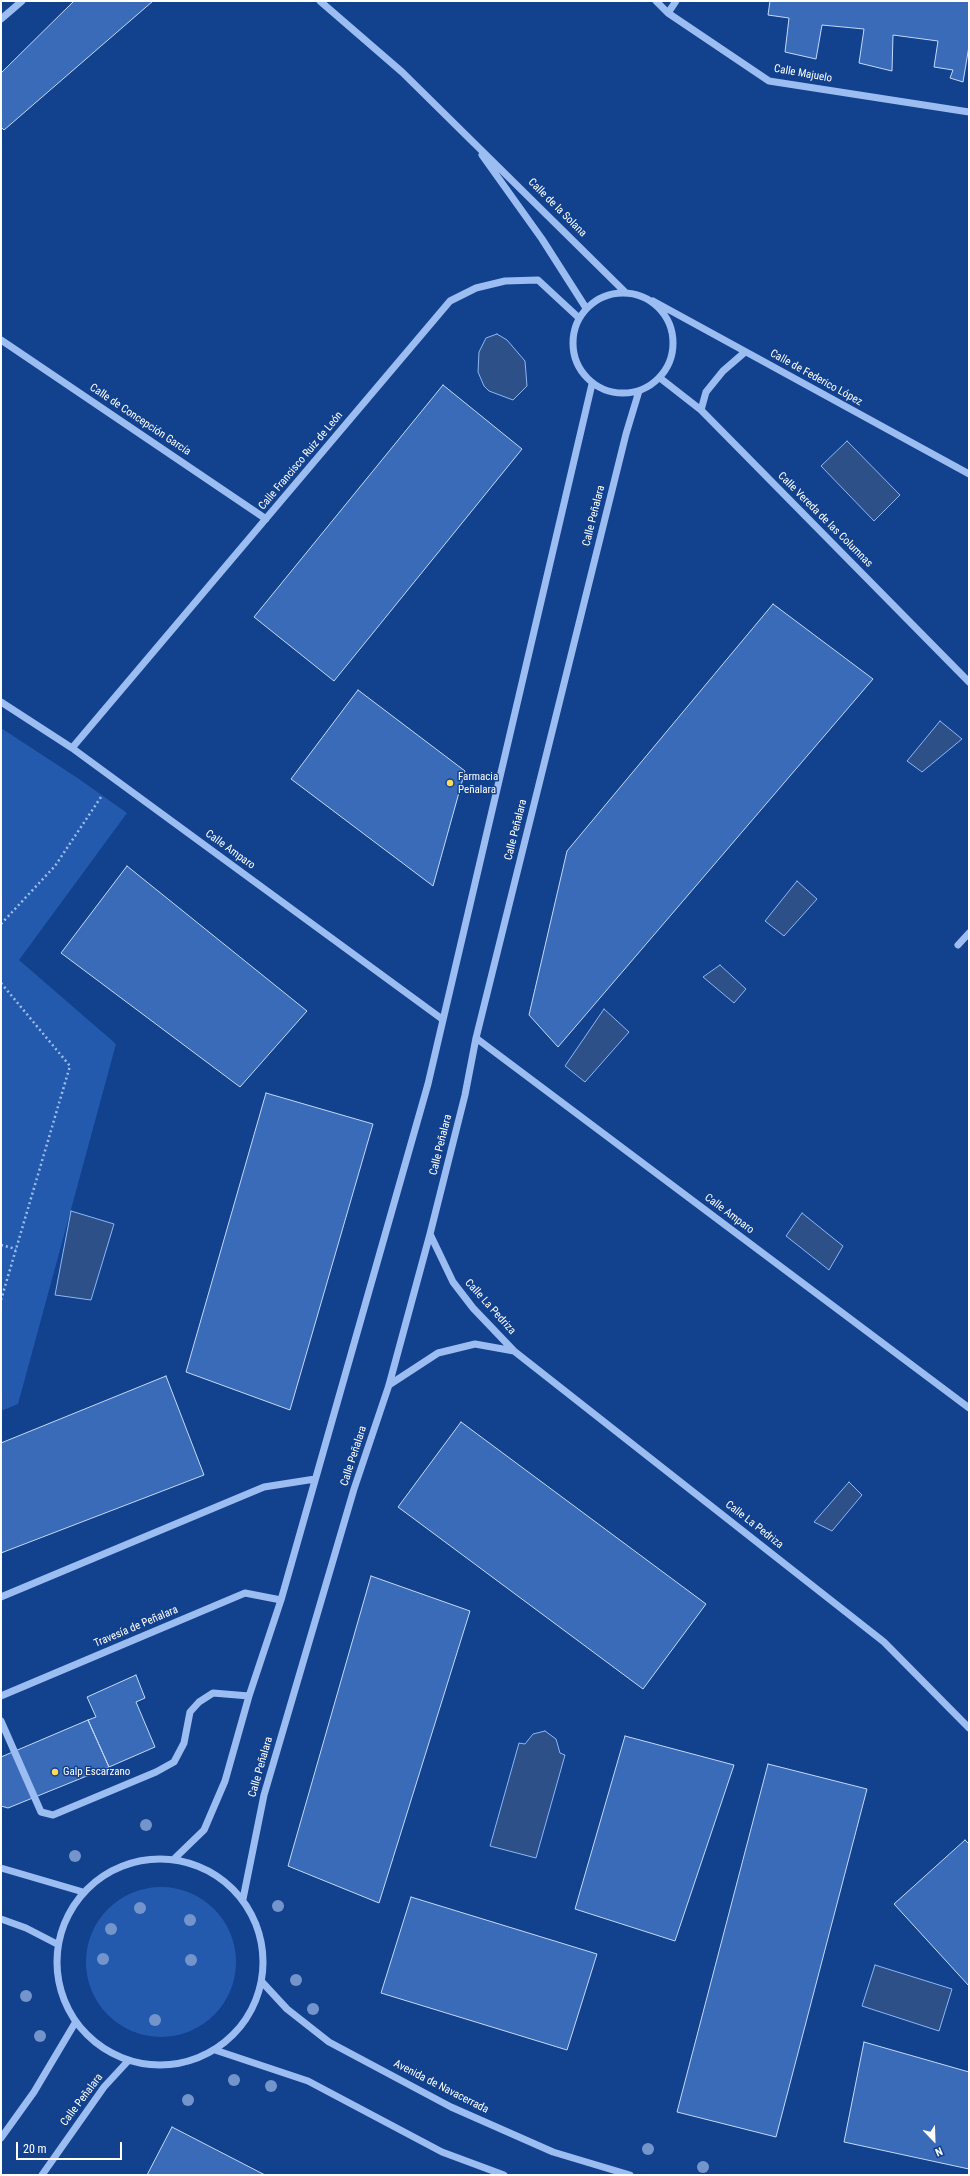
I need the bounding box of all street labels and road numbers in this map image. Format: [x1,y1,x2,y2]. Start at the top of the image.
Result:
street label: Calle Majuelo [773,62,833,86]
street label: Calle de la Solana [525,176,589,240]
street label: Calle de Federico López [768,347,864,409]
street label: Calle de Concepción García [87,381,193,459]
street label: Calle Francisco Ruiz de León [256,409,346,513]
street label: Calle Vereda de las Columnas [775,470,875,570]
street label: Calle Peñalara [580,484,608,548]
street label: Calle Peñalara [502,798,530,862]
street label: Calle Amparo [203,828,257,872]
street label: Calle Peñalara [427,1113,455,1177]
street label: Calle Amparo [702,1191,756,1237]
street label: Calle La Pedriza [462,1277,518,1337]
street label: Calle Peñalara [338,1424,370,1488]
street label: Calle La Pedriza [722,1498,786,1552]
street label: Travesía de Peñalara [92,1603,180,1651]
street label: Calle Peñalara [246,1735,276,1799]
street label: Avenida de Navacerrada [391,2057,491,2117]
street label: Calle Peñalara [58,2071,106,2129]

